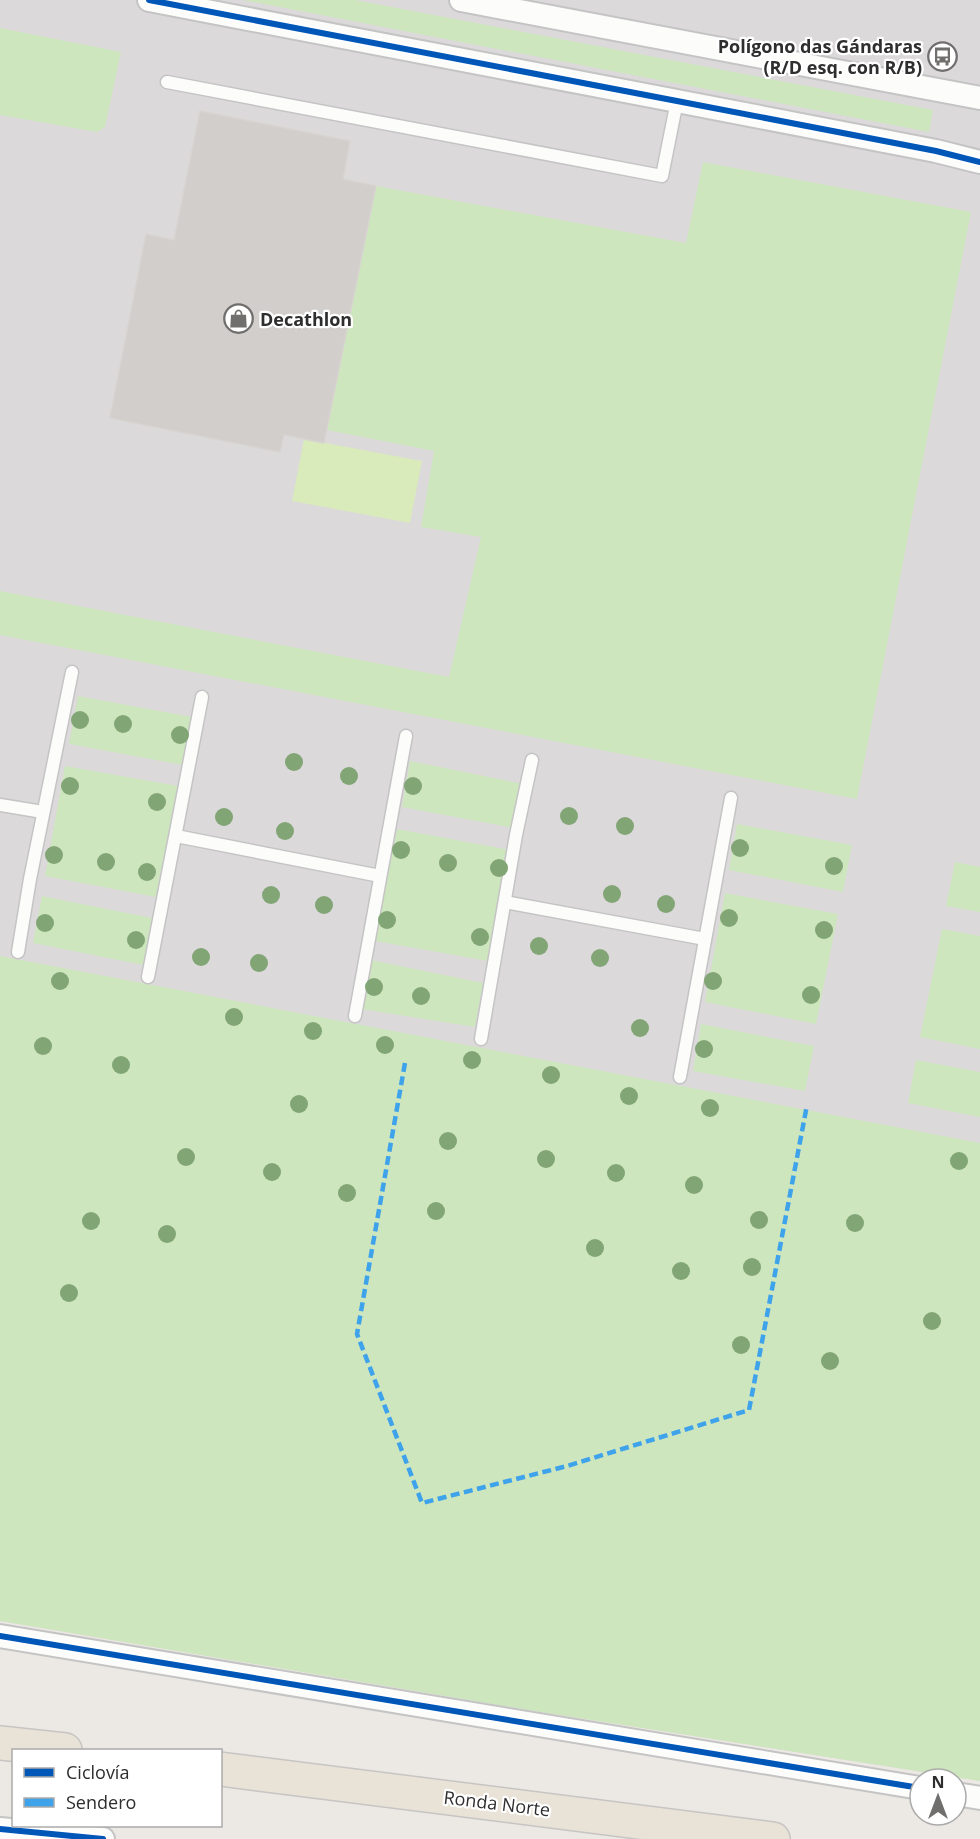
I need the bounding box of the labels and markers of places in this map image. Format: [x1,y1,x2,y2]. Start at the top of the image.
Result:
place label: Polígono das Gándaras (R/D esq. con R/B) [718,34,922,79]
bus stop icon: Polígono das Gándaras (R/D esq. con R/B) [927,40,959,72]
shop icon: Decathlon [223,303,255,335]
place label: Decathlon [260,307,352,331]

